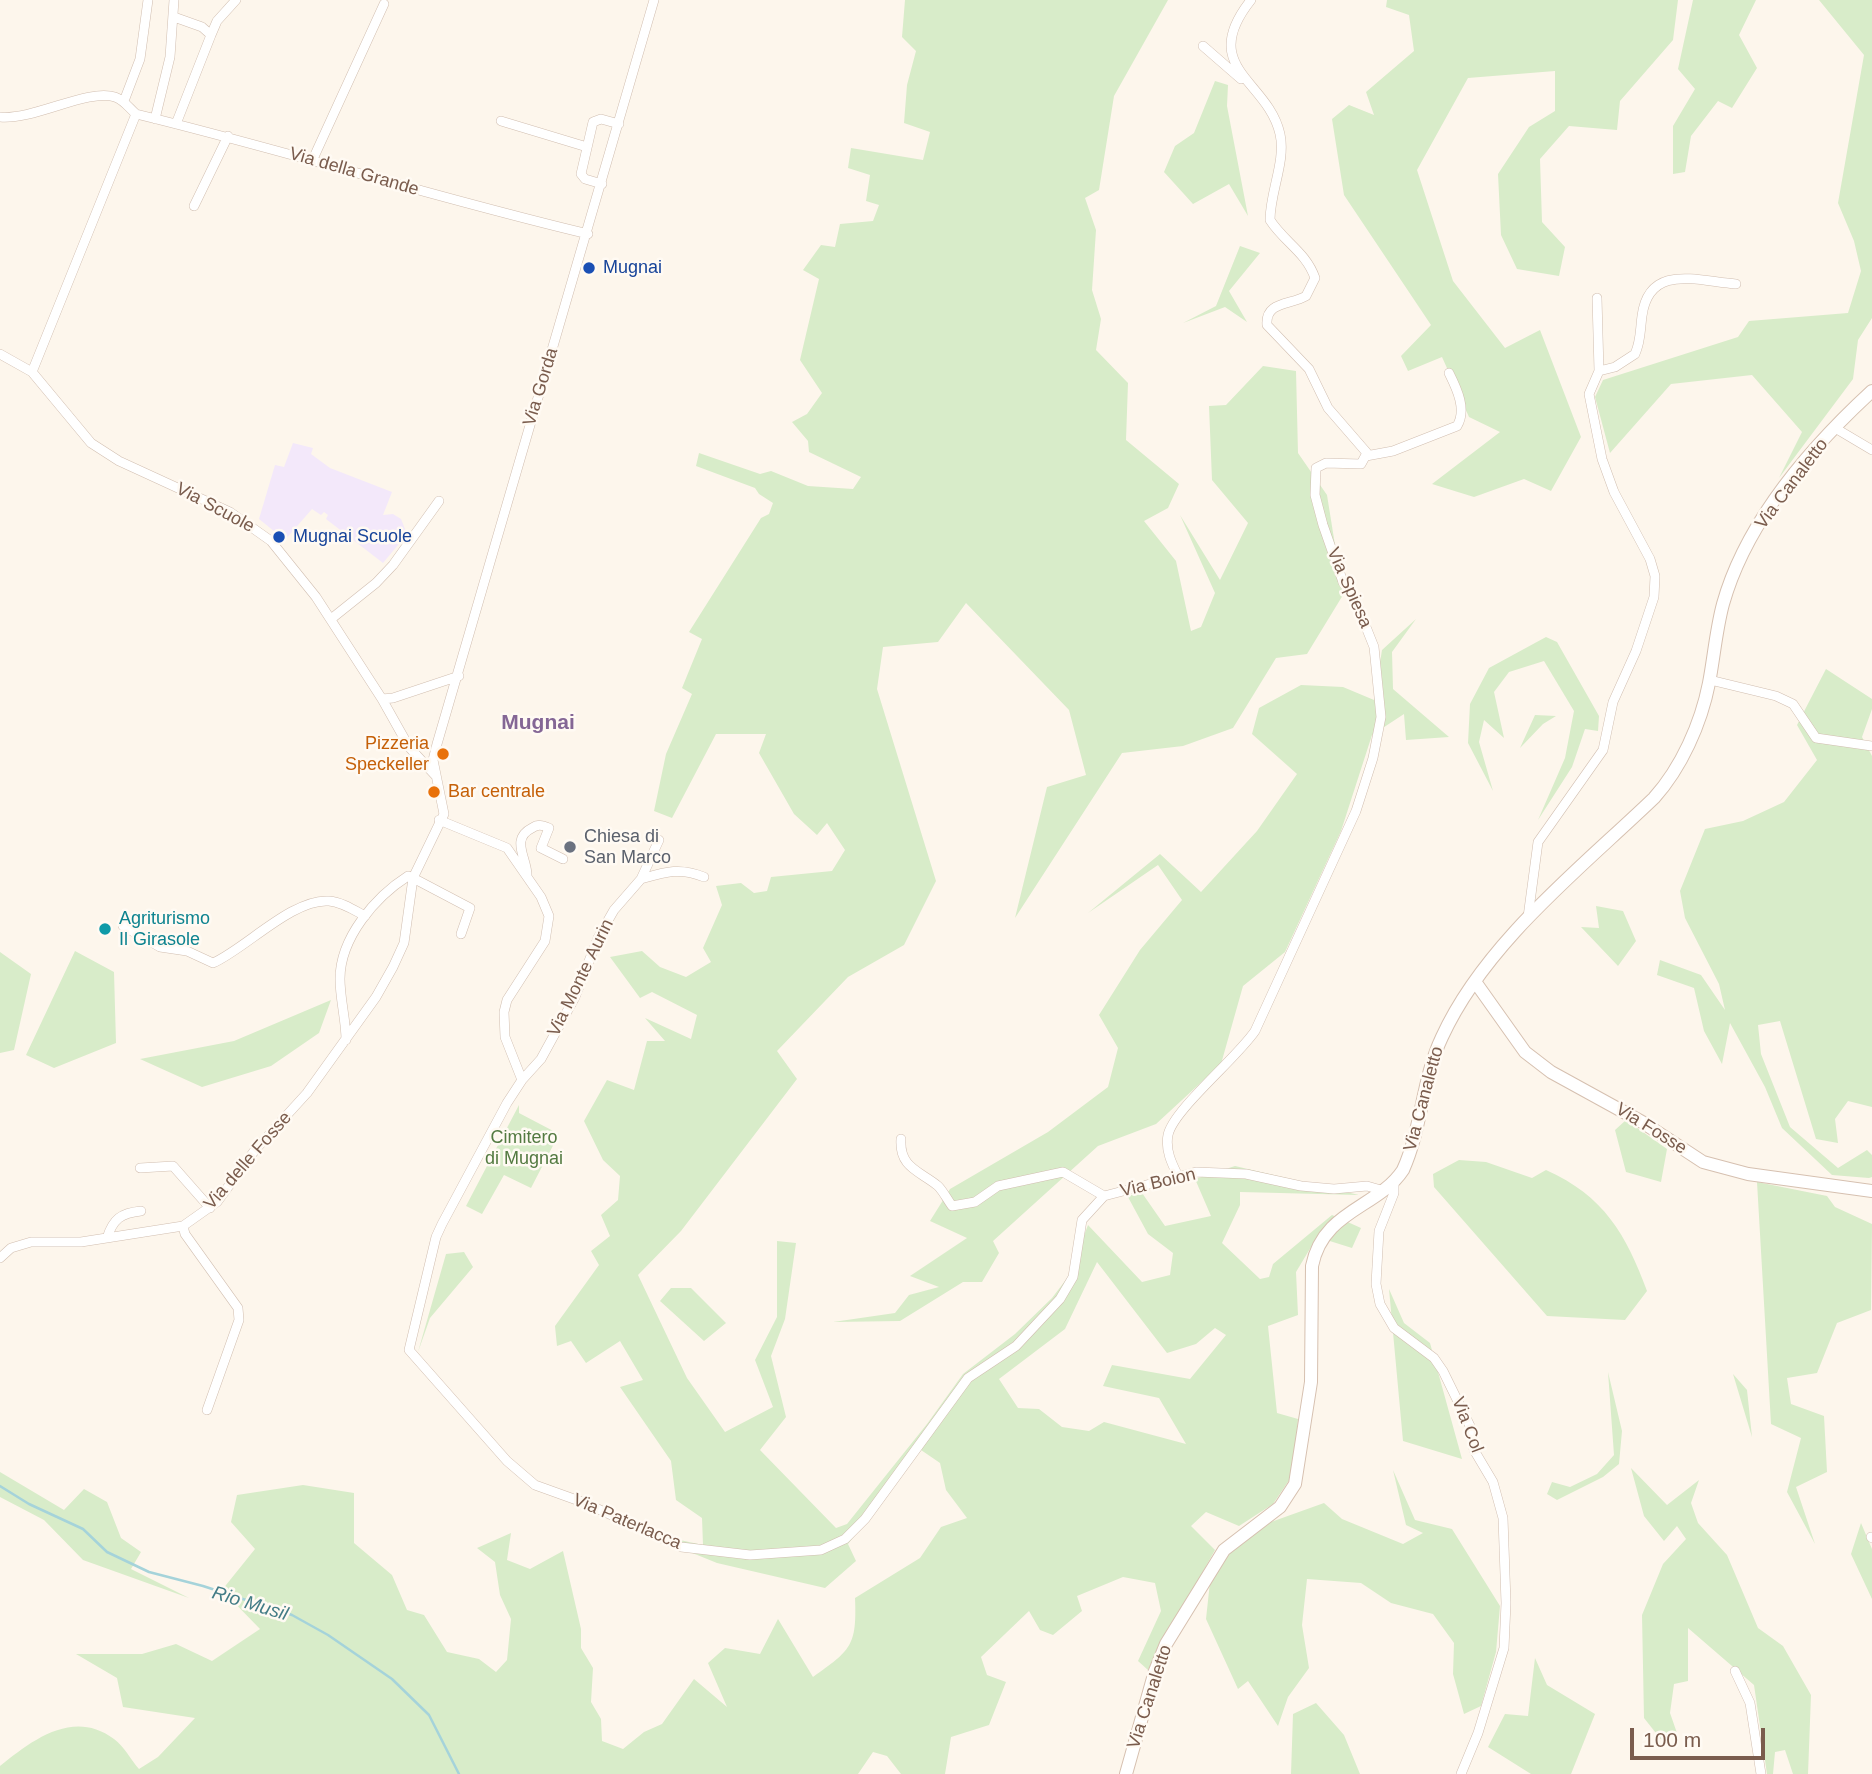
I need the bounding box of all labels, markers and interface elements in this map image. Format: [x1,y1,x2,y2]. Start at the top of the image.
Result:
street label: Via della Grande [287,143,421,201]
place label: Mugnai [603,257,662,279]
marker: Mugnai [581,260,597,276]
street label: Via Gorda [519,345,563,429]
street label: Via Canaletto [1751,434,1833,534]
street label: Via Scuole [172,478,258,538]
place label: Mugnai Scuole [293,526,412,548]
marker: Mugnai Scuole [271,529,287,545]
street label: Via Spiesa [1322,544,1376,632]
district label: Mugnai [501,710,575,736]
place label: Pizzeria Speckeller [345,733,429,776]
marker: Pizzeria Speckeller [435,746,451,762]
place label: Bar centrale [448,781,545,803]
marker: Bar centrale [426,784,442,800]
place label: Chiesa di San Marco [584,826,671,868]
marker: Chiesa di San Marco [562,839,578,855]
place label: Agriturismo Il Girasole [119,908,210,950]
street label: Via Monte Aurin [543,916,619,1040]
marker: Agriturismo Il Girasole [97,921,113,937]
street label: Via Canaletto [1400,1044,1448,1154]
street label: Via Fosse [1611,1099,1691,1159]
street label: Via delle Fosse [200,1108,296,1214]
park label: Cimitero di Mugnai [485,1127,563,1170]
street label: Via Boion [1118,1164,1198,1202]
street label: Via Col [1447,1394,1487,1456]
street label: Via Paterlacca [570,1489,684,1555]
water label: Rio Musil [209,1582,291,1626]
street label: Via Canaletto [1123,1642,1177,1752]
scale bar [1634,1714,1769,1758]
text: 100 m [1643,1728,1701,1751]

